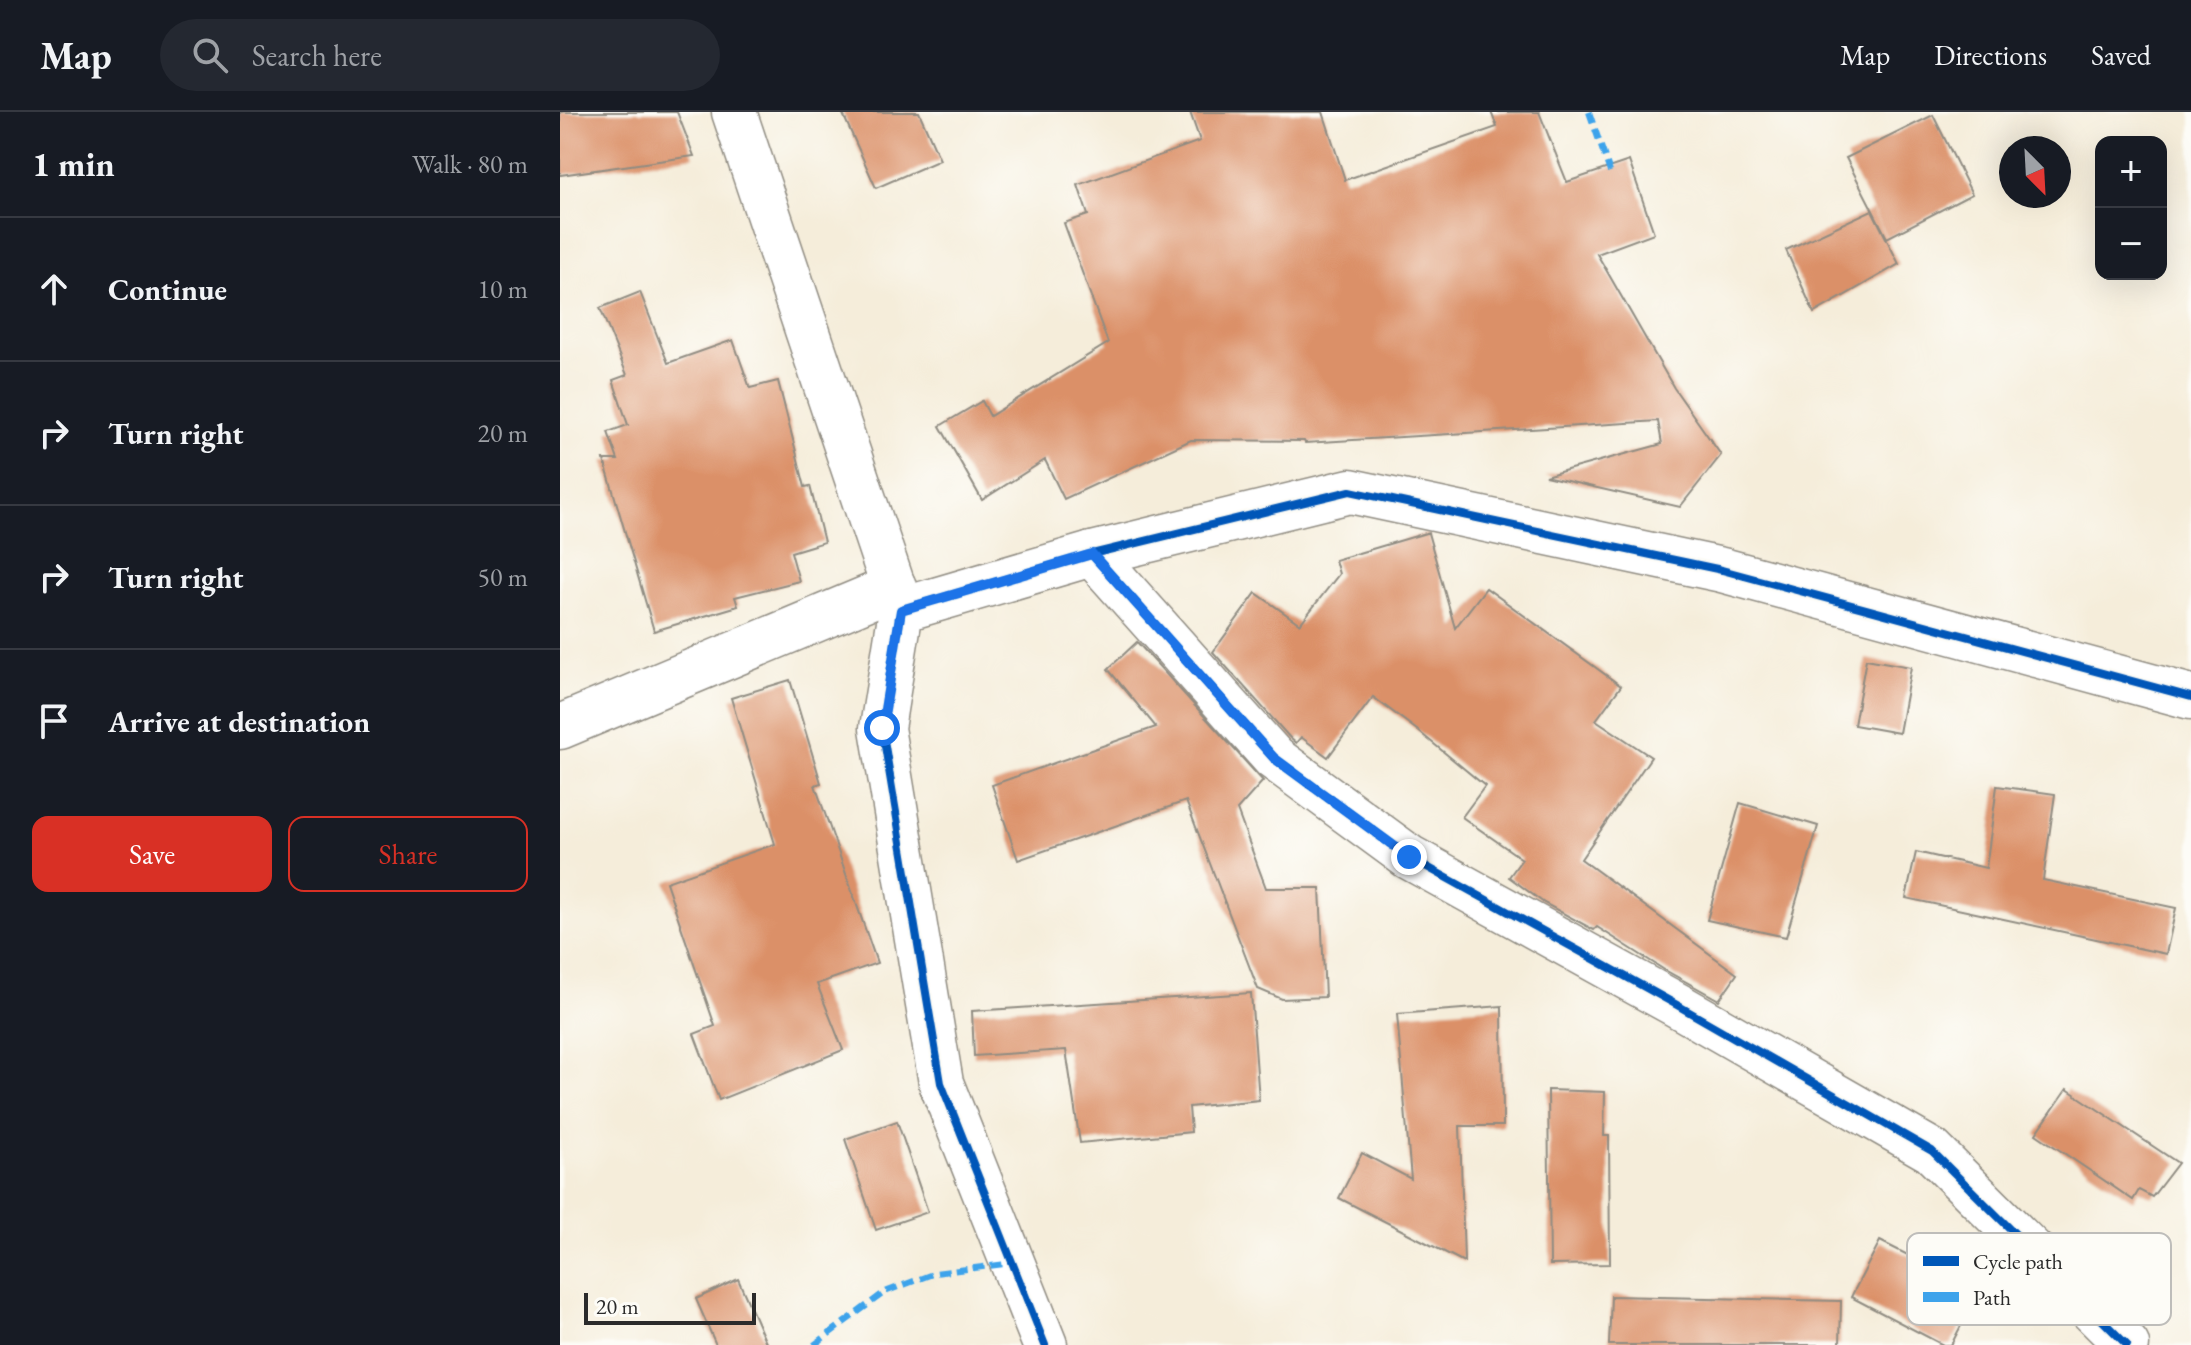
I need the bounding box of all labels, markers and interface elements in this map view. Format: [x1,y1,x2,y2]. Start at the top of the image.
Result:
search box [160,19,720,91]
text: Map [40,31,112,80]
icon: search [188,33,232,77]
text: Search here [252,36,382,75]
text: Map [1840,37,1890,73]
text: Directions [1934,37,2047,73]
text: Saved [2091,37,2151,73]
north arrow [1999,136,2071,208]
map controls [2095,136,2167,280]
button: + [2095,136,2167,208]
text: 1 min [32,142,115,186]
text: Walk · 80 m [412,147,528,181]
button: − [2095,208,2167,280]
icon: ahead [32,267,76,311]
text: Continue [108,270,227,309]
text: 10 m [478,272,528,306]
icon: right [32,411,76,455]
text: Turn right [108,414,244,453]
text: 20 m [478,416,528,450]
icon: right [32,555,76,599]
text: Turn right [108,558,244,597]
text: 50 m [478,560,528,594]
icon: arrive [32,699,76,743]
text: Arrive at destination [108,702,370,741]
route start [864,710,900,746]
button: Save [32,816,272,892]
button: Share [288,816,528,892]
route end [1391,839,1427,875]
legend [1907,1233,2171,1325]
text: Cycle path [1973,1247,2063,1276]
text: Path [1973,1283,2011,1312]
scale bar [584,1289,756,1325]
text: 20 m [596,1292,639,1321]

